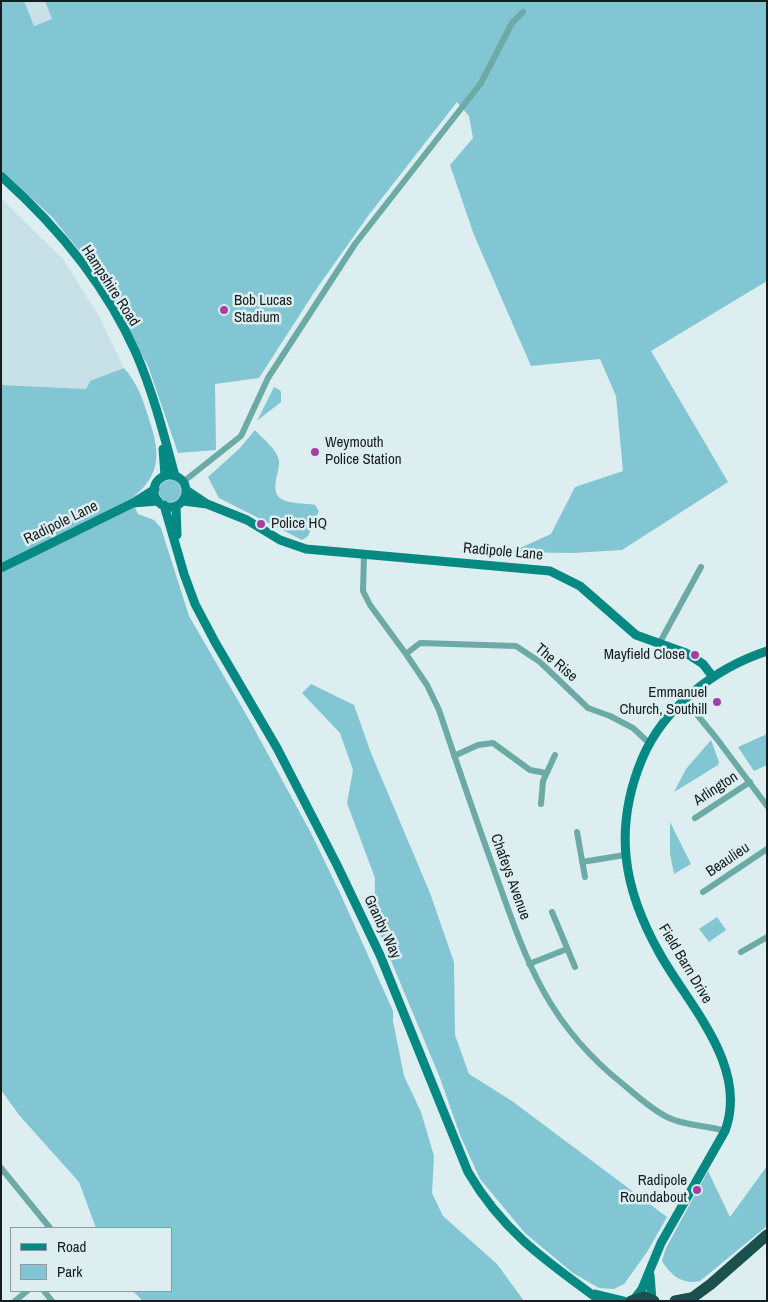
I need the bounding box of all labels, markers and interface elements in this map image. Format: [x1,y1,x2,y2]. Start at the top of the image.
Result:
street label: Hampshire Road [77,242,143,330]
place label: Bob Lucas Stadium [234,292,292,327]
marker: Bob Lucas Stadium [218,304,230,316]
place label: Weymouth Police Station [325,434,402,469]
marker: Weymouth Police Station [309,446,321,458]
street label: Radipole Lane [21,497,101,549]
place label: Police HQ [271,515,327,533]
marker: Police HQ [255,518,267,530]
street label: Radipole Lane [462,540,544,564]
street label: The Rise [531,640,581,686]
place label: Mayfield Close [604,646,685,664]
marker: Mayfield Close [689,649,701,661]
place label: Emmanuel Church, Southill [619,684,707,719]
marker: Emmanuel Church, Southill [711,696,723,708]
street label: Arlington [690,768,742,810]
street label: Chafeys Avenue [486,832,534,922]
street label: Beaulieu [703,839,753,881]
street label: Granby Way [359,892,405,962]
street label: Field Barn Drive [654,921,716,1007]
place label: Radipole Roundabout [620,1172,687,1207]
marker: Radipole Roundabout [691,1184,703,1196]
legend [10,1227,172,1292]
text: Road [57,1236,86,1257]
text: Park [57,1261,82,1282]

